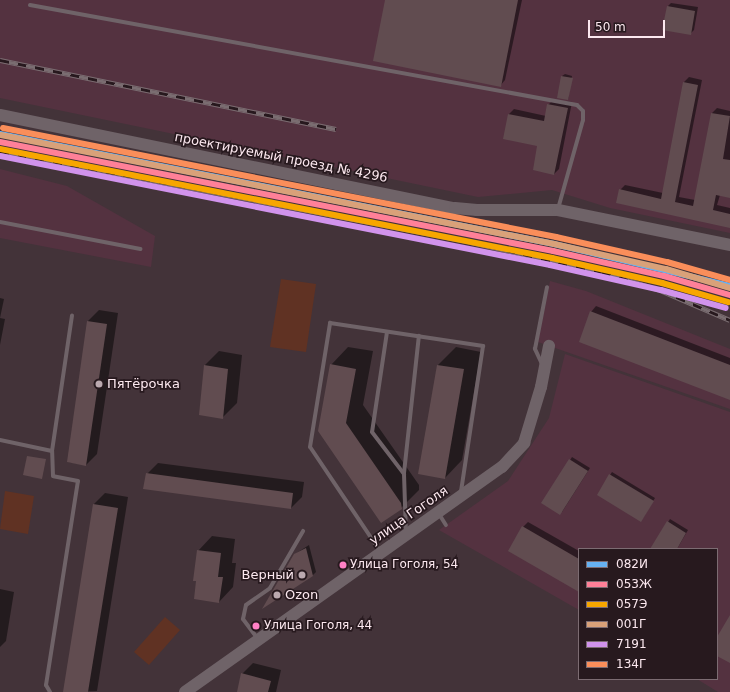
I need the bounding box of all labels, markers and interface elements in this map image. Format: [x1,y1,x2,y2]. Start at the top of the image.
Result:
scale bar [590,12,667,38]
text: 50 m [595,20,626,34]
street label: проектируемый проезд № 4296 [173,130,389,186]
place label: Пятёрочка [107,376,180,392]
marker: Пятёрочка [94,379,104,389]
street label: улица Гоголя [367,483,451,549]
legend [578,548,718,680]
text: 082И [616,557,648,571]
place label: Улица Гоголя, 54 [350,558,458,572]
marker: Улица Гоголя, 54 [338,560,348,570]
place label: Верный [242,567,294,583]
marker: Верный [297,570,307,580]
text: 053Ж [616,577,652,591]
place label: Ozon [285,587,318,603]
marker: Ozon [272,590,282,600]
text: 057Э [616,597,647,611]
text: 001Г [616,617,646,631]
place label: Улица Гоголя, 44 [264,619,372,633]
marker: Улица Гоголя, 44 [251,621,261,631]
text: 7191 [616,637,647,651]
text: 134Г [616,657,646,671]

